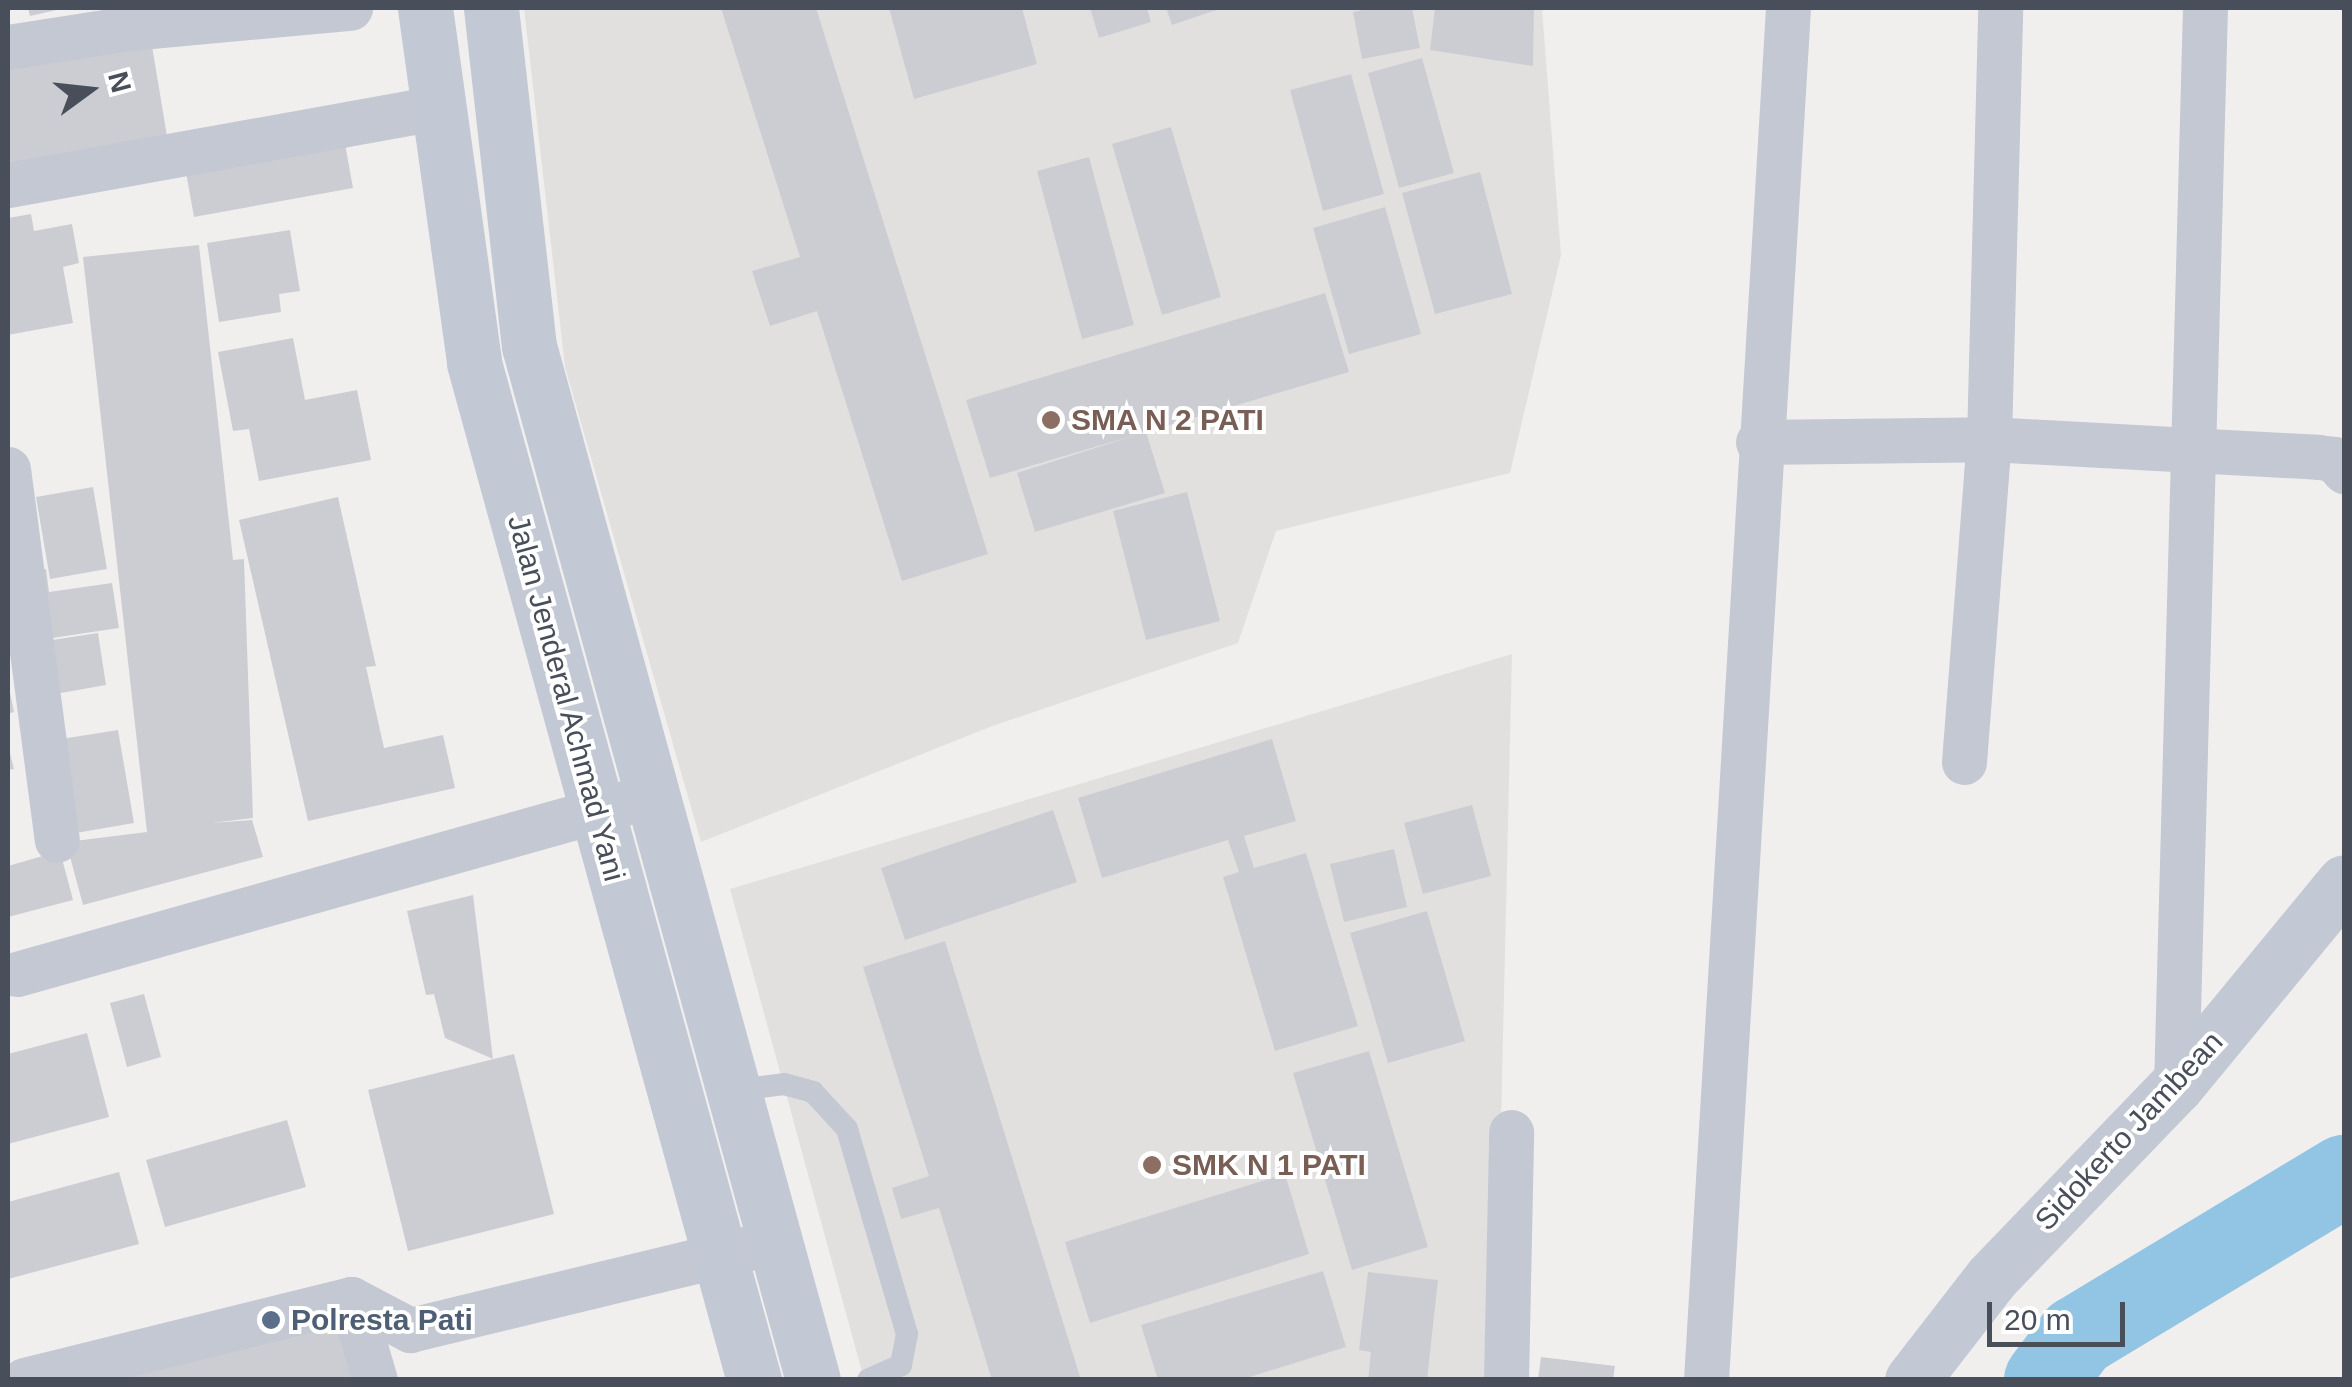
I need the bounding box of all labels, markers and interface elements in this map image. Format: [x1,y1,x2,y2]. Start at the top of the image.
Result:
north arrow [40,40,140,140]
text: N [102,68,137,96]
place label: SMA N 2 PATI [1071,402,1265,438]
marker: SMA N 2 PATI [1040,409,1062,431]
street label: Jalan Jenderal Achmad Yani [499,510,633,886]
street label: Sidokerto Jambean [2028,1024,2230,1238]
place label: SMK N 1 PATI [1172,1147,1366,1183]
marker: SMK N 1 PATI [1141,1154,1163,1176]
scale bar [1992,1282,2130,1344]
place label: Polresta Pati [291,1302,473,1338]
text: 20 m [2004,1303,2071,1336]
marker: Polresta Pati [260,1309,282,1331]

